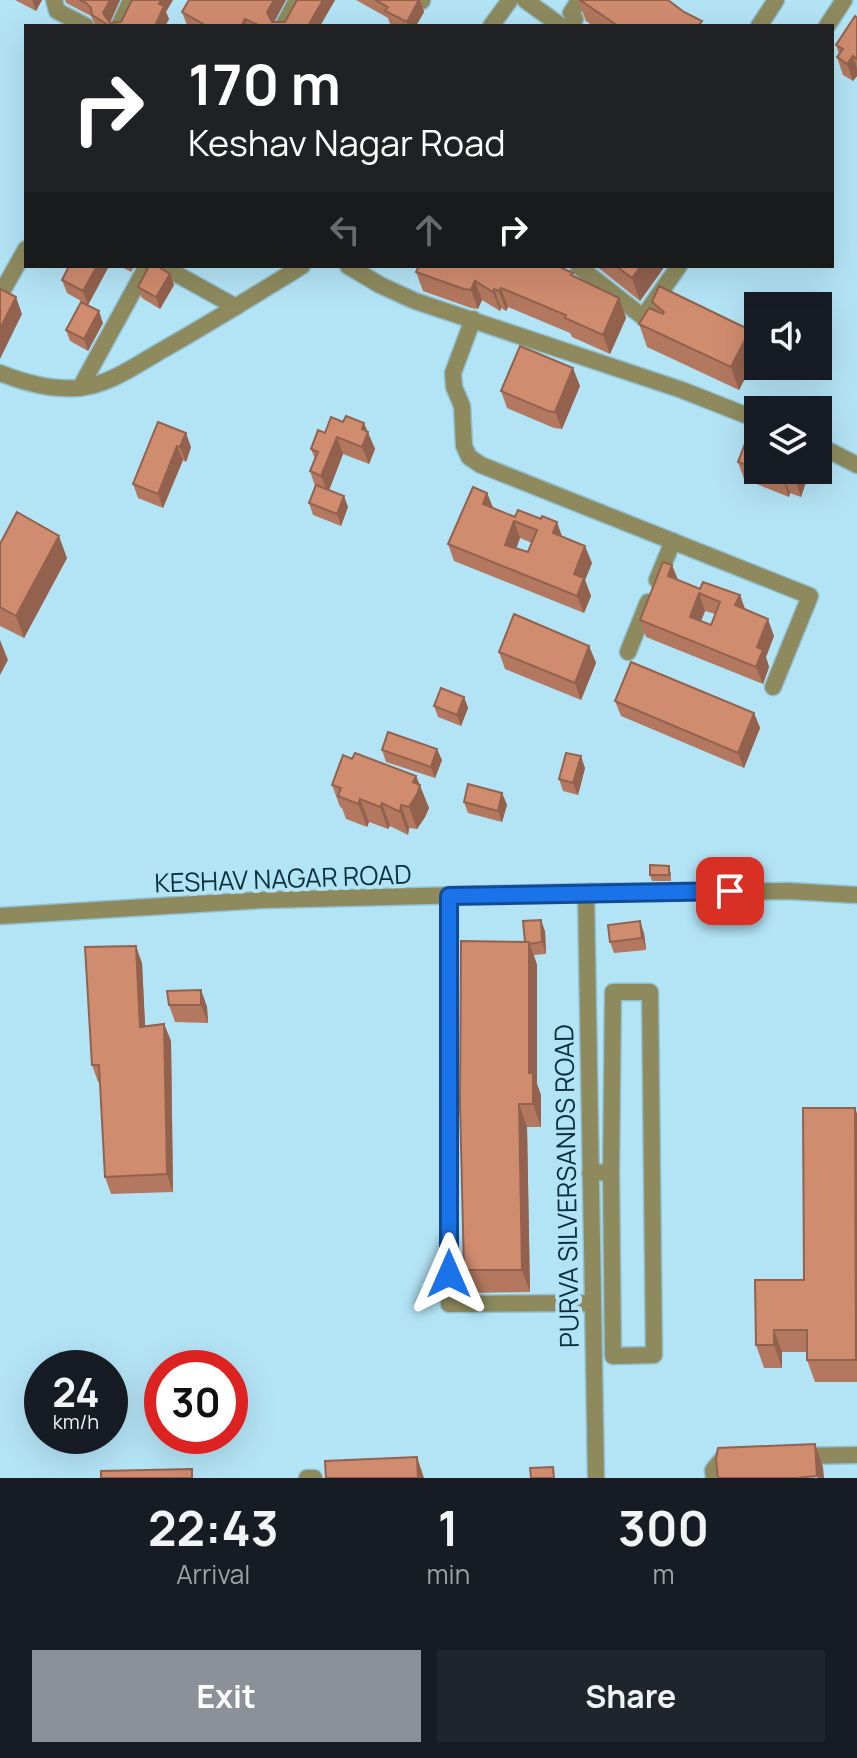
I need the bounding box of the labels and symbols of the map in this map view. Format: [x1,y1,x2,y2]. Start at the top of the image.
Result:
street label: KESHAV NAGAR ROAD [154,856,412,900]
pin [696,857,764,925]
street label: PURVA SILVERSANDS ROAD [545,1024,587,1348]
position arrow [407,1232,491,1316]
speed limit sign: 30 [144,1350,248,1454]

